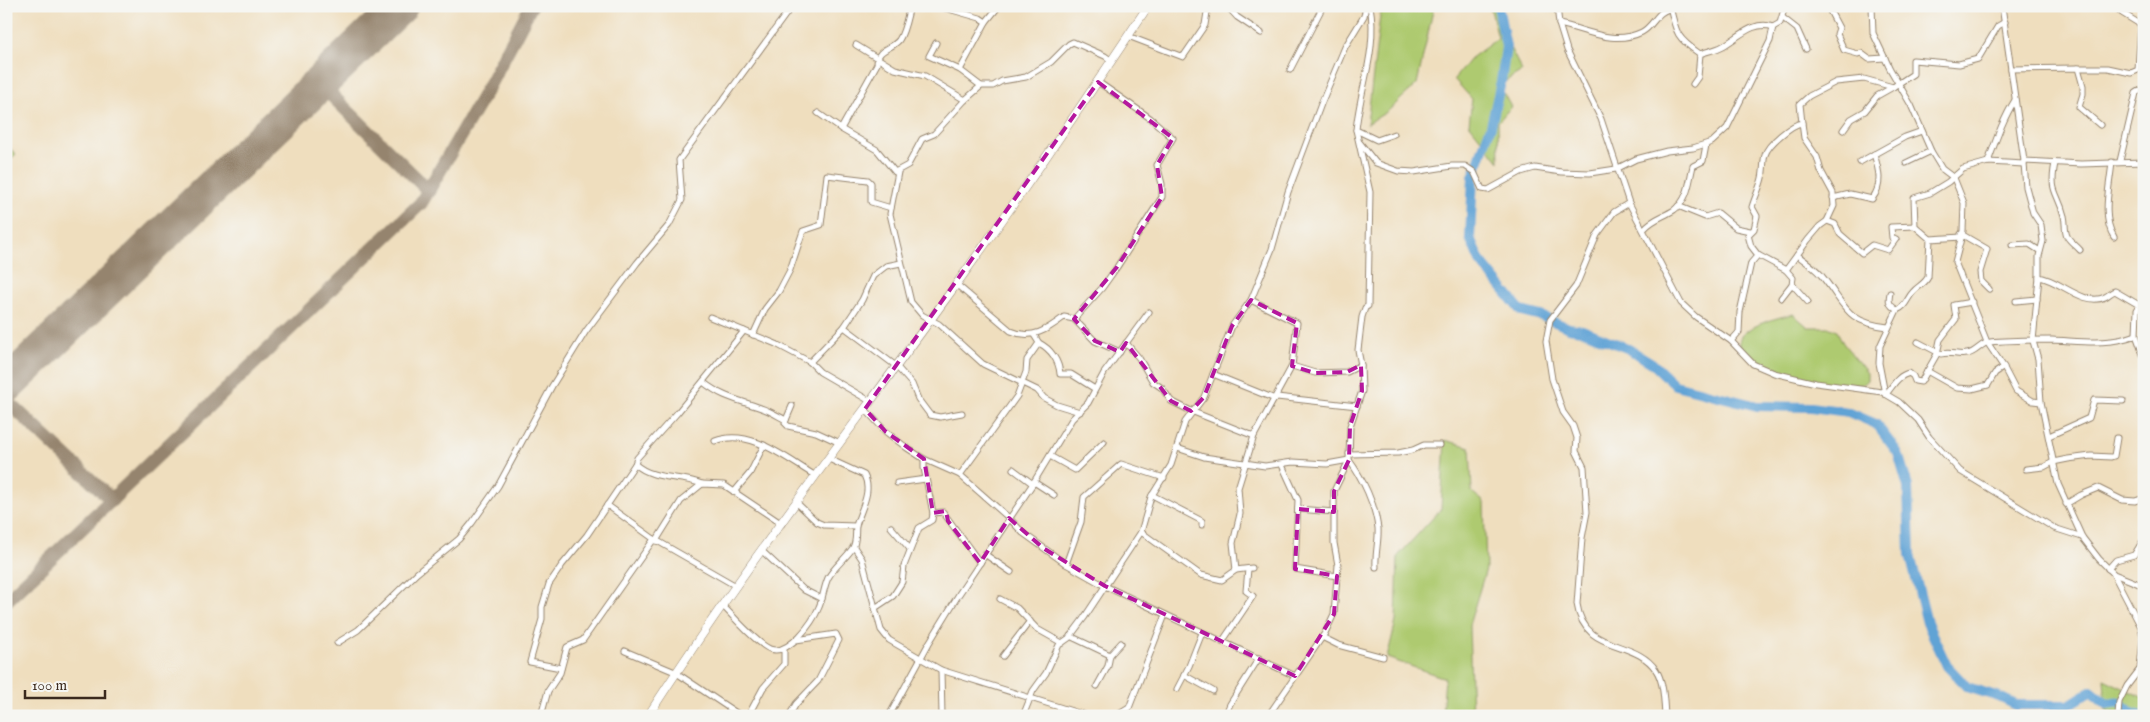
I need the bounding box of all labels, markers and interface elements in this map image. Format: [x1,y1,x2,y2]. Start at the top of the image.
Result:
scale bar [25,667,105,699]
text: 100 m [32,676,68,695]

